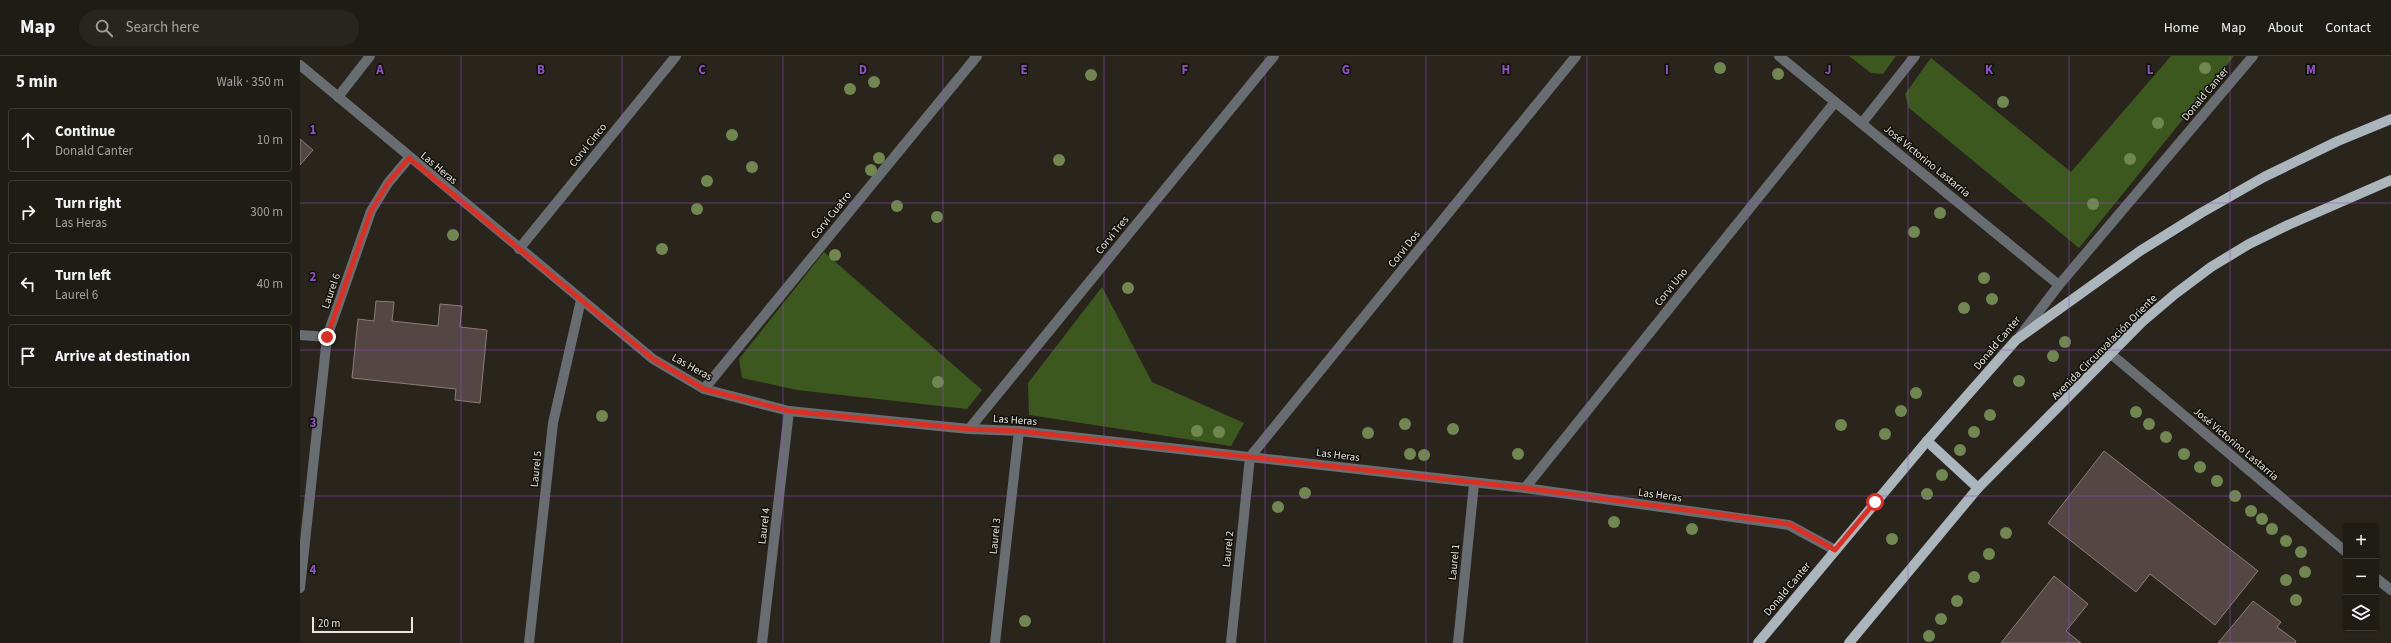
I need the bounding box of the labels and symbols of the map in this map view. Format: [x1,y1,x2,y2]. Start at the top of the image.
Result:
text: A [375,61,384,79]
text: B [537,61,545,79]
text: C [698,61,706,79]
text: D [859,61,867,79]
text: E [1020,61,1028,79]
text: F [1182,61,1189,79]
text: G [1342,61,1350,79]
text: H [1502,61,1510,79]
text: I [1665,61,1669,79]
text: J [1825,61,1831,79]
text: K [1985,61,1994,79]
text: L [2147,61,2154,79]
text: M [2306,61,2316,79]
street label: Donald Canter [2178,64,2232,124]
street label: Corvi Cinco [566,120,610,170]
text: 1 [310,121,317,139]
street label: José Victorino Lastarria [1881,121,1973,201]
street label: Las Heras [417,148,461,188]
street label: Corvi Cuatro [807,188,855,242]
street label: Corvi Tres [1092,212,1132,257]
street label: Corvi Dos [1384,227,1424,271]
street label: Corvi Uno [1651,265,1691,309]
text: 2 [310,268,317,286]
street label: Laurel 6 [318,271,344,311]
street label: Avenida Circunvalación Oriente [2048,290,2161,403]
street label: Donald Canter [1970,313,2024,373]
route end [318,328,336,346]
street label: Las Heras [669,350,715,384]
street label: José Victorino Lastarria [2190,404,2282,484]
street label: Las Heras [993,411,1038,429]
text: 3 [310,414,317,432]
street label: Las Heras [1315,445,1361,465]
street label: Laurel 5 [527,450,545,488]
street label: Las Heras [1637,485,1683,506]
route start [1866,493,1884,511]
street label: Laurel 4 [754,506,774,545]
street label: Laurel 3 [986,517,1004,555]
street label: Laurel 2 [1219,530,1237,568]
street label: Laurel 1 [1445,543,1463,581]
street label: Donald Canter [1760,559,1814,619]
text: 4 [310,561,317,579]
scale bar [312,615,413,634]

